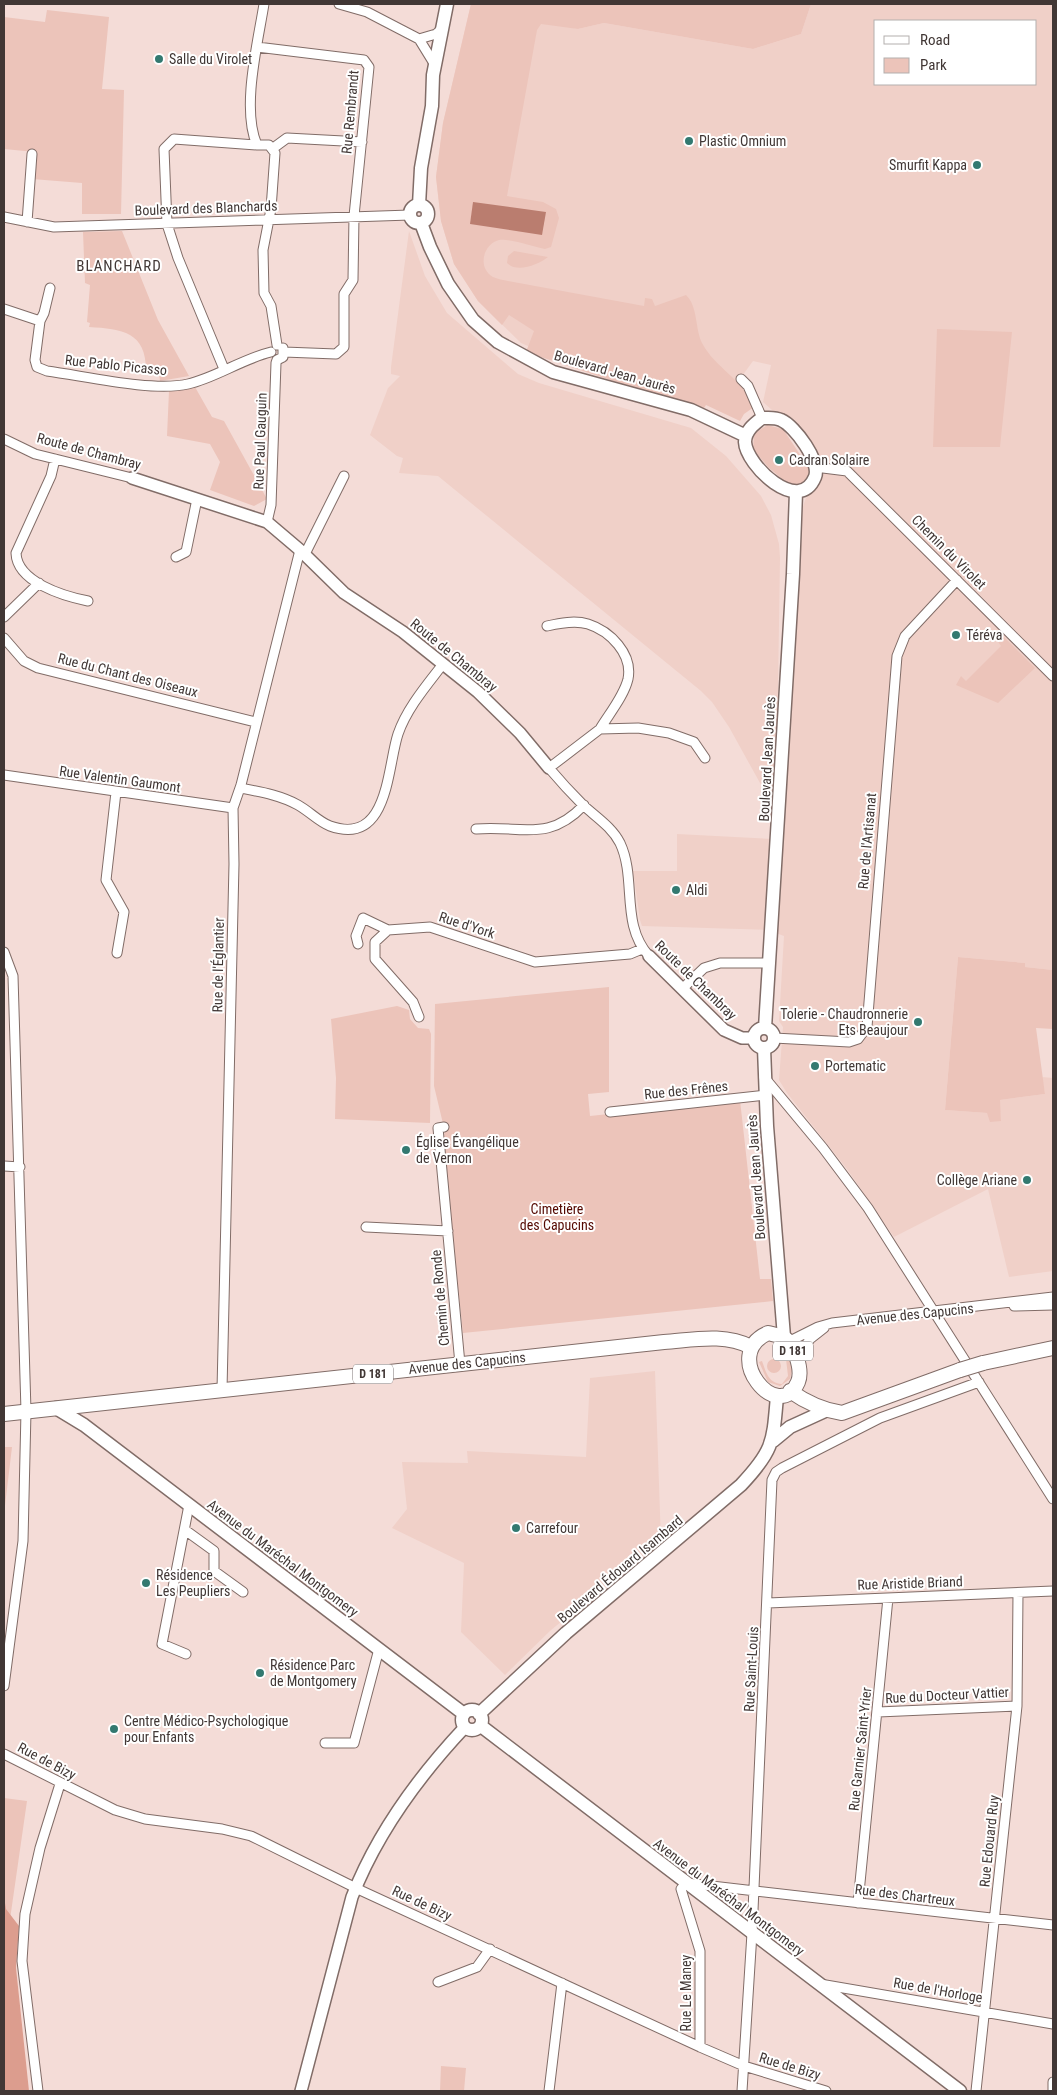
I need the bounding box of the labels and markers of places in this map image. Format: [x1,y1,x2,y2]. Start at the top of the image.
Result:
place label: Salle du Virolet [169,51,252,67]
marker: Salle du Virolet [153,53,165,65]
place label: Plastic Omnium [699,133,786,149]
marker: Plastic Omnium [683,135,695,147]
place label: Smurfit Kappa [889,157,967,173]
marker: Smurfit Kappa [971,159,983,171]
place label: Cadran Solaire [789,452,870,468]
marker: Cadran Solaire [773,454,785,466]
place label: Téréva [966,627,1002,643]
marker: Téréva [950,629,962,641]
place label: Aldi [686,882,707,898]
marker: Aldi [670,884,682,896]
place label: Tolerie - Chaudronnerie Ets Beaujour [780,1006,908,1038]
marker: Tolerie - Chaudronnerie Ets Beaujour [912,1016,924,1028]
place label: Portematic [825,1058,886,1074]
marker: Portematic [809,1060,821,1072]
place label: Église Évangélique de Vernon [416,1133,519,1166]
marker: Église Évangélique de Vernon [400,1144,412,1156]
place label: Collège Ariane [937,1172,1017,1188]
marker: Collège Ariane [1021,1174,1033,1186]
place label: Carrefour [526,1520,578,1536]
marker: Carrefour [510,1522,522,1534]
place label: Résidence Les Peupliers [156,1567,230,1599]
marker: Résidence Les Peupliers [140,1577,152,1589]
place label: Résidence Parc de Montgomery [270,1657,357,1689]
marker: Résidence Parc de Montgomery [254,1667,266,1679]
place label: Centre Médico-Psychologique pour Enfants [124,1713,289,1745]
marker: Centre Médico-Psychologique pour Enfants [108,1723,120,1735]

